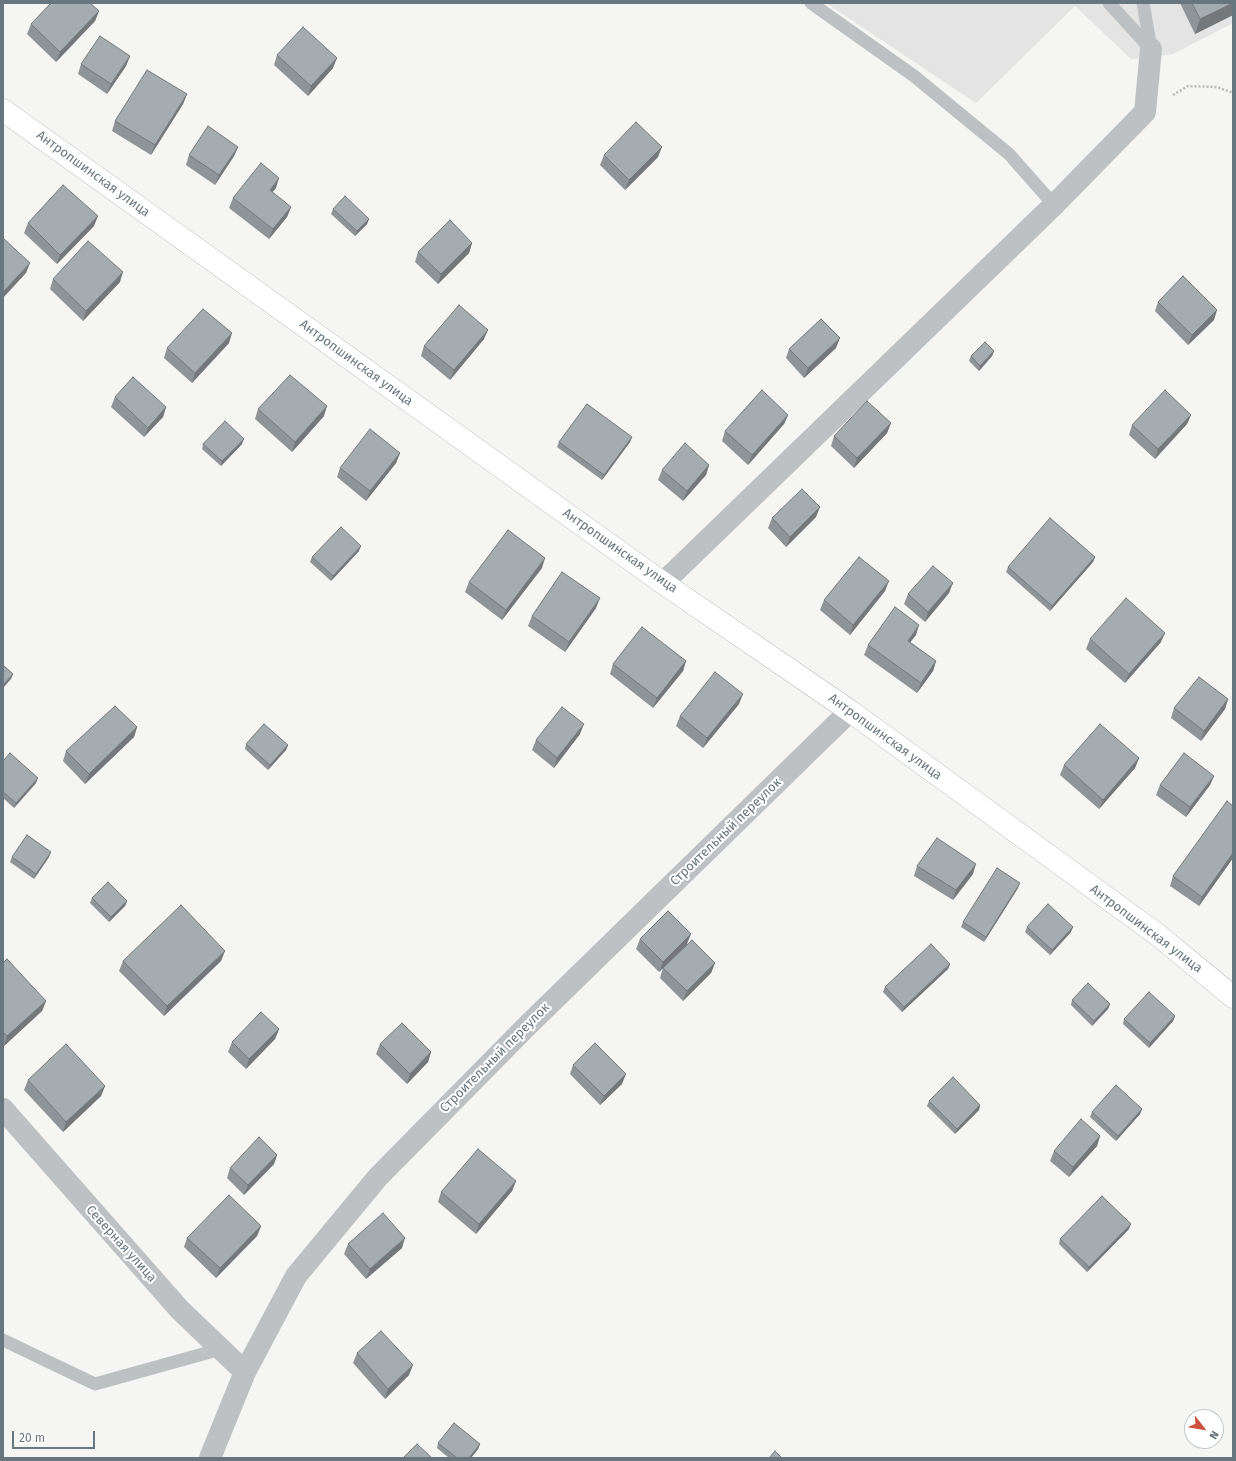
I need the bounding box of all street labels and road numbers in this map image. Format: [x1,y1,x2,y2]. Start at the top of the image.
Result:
street label: Антропшинская улица [33,128,153,220]
street label: Антропшинская улица [296,317,416,409]
street label: Антропшинская улица [560,505,680,597]
street label: Антропшинская улица [825,691,945,783]
street label: Строительный переулок [667,775,785,889]
street label: Антропшинская улица [1087,882,1205,976]
street label: Строительный переулок [437,1000,553,1116]
street label: Северная улица [82,1202,160,1286]

